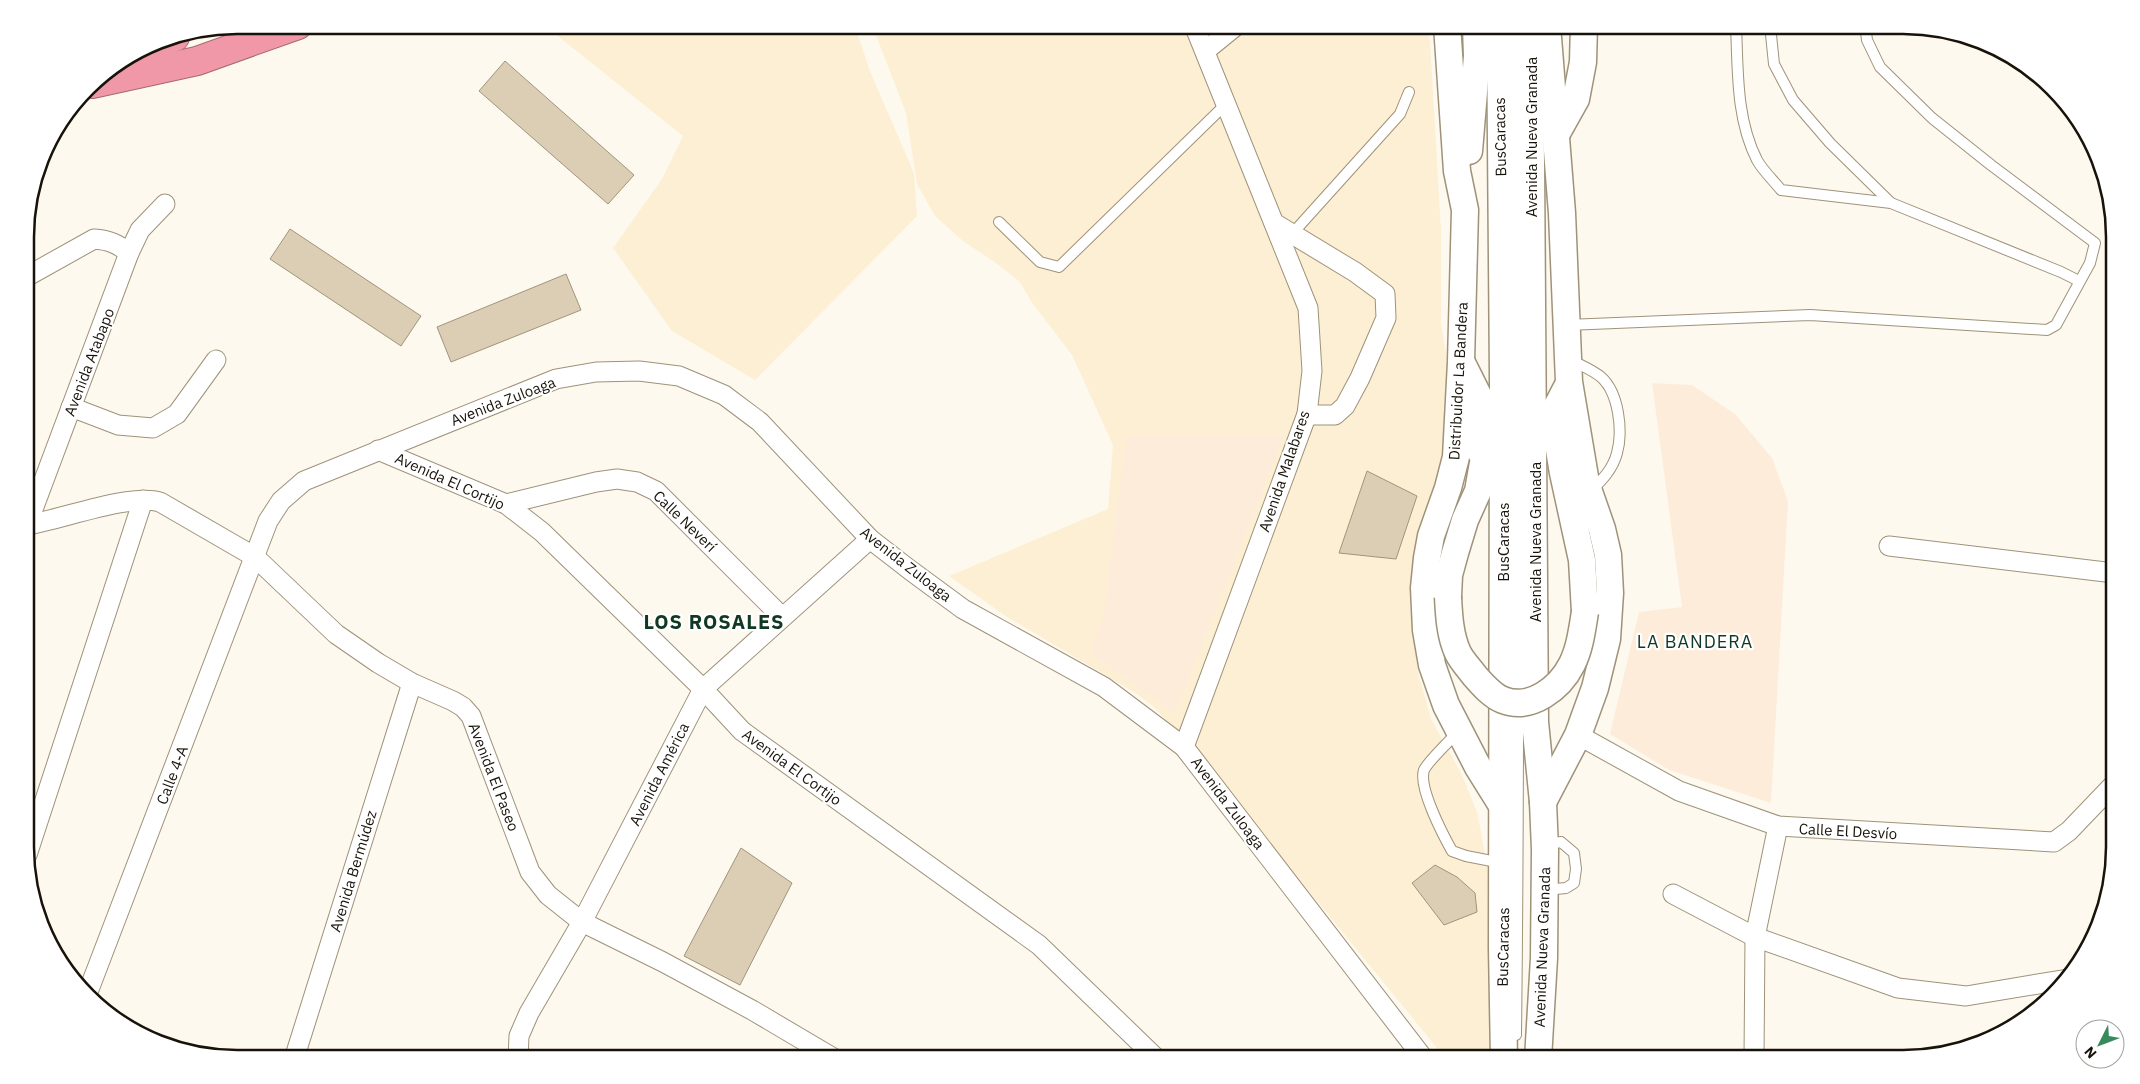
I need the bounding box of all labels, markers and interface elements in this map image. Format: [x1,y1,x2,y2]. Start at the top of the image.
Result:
street label: Avenida Nueva Granada [1522,57,1541,217]
street label: BusCaracas [1490,97,1510,177]
street label: Distribuidor La Bandera [1444,301,1472,461]
street label: Avenida Atabapo [60,305,118,419]
street label: Avenida Zuloaga [448,372,558,430]
street label: Avenida Malabares [1254,408,1314,534]
street label: Avenida El Cortijo [392,448,508,514]
street label: Avenida Nueva Granada [1526,462,1545,622]
street label: Calle Neverí [649,486,721,556]
street label: BusCaracas [1494,502,1513,582]
street label: Avenida Zuloaga [856,522,956,606]
district label: LOS ROSALES [643,608,785,635]
district label: LA BANDERA [1637,630,1753,653]
street label: Avenida América [625,719,693,829]
street label: Avenida El Paseo [465,720,523,834]
street label: Avenida El Cortijo [739,725,845,809]
street label: Calle 4-A [152,743,192,807]
street label: Avenida Zuloaga [1187,753,1269,853]
street label: Avenida Bermúdez [325,808,381,934]
street label: Calle El Desvío [1798,819,1898,843]
street label: Avenida Nueva Granada [1530,866,1554,1028]
street label: BusCaracas [1493,907,1513,987]
north arrow [2075,1019,2125,1069]
text: N [2080,1043,2100,1062]

